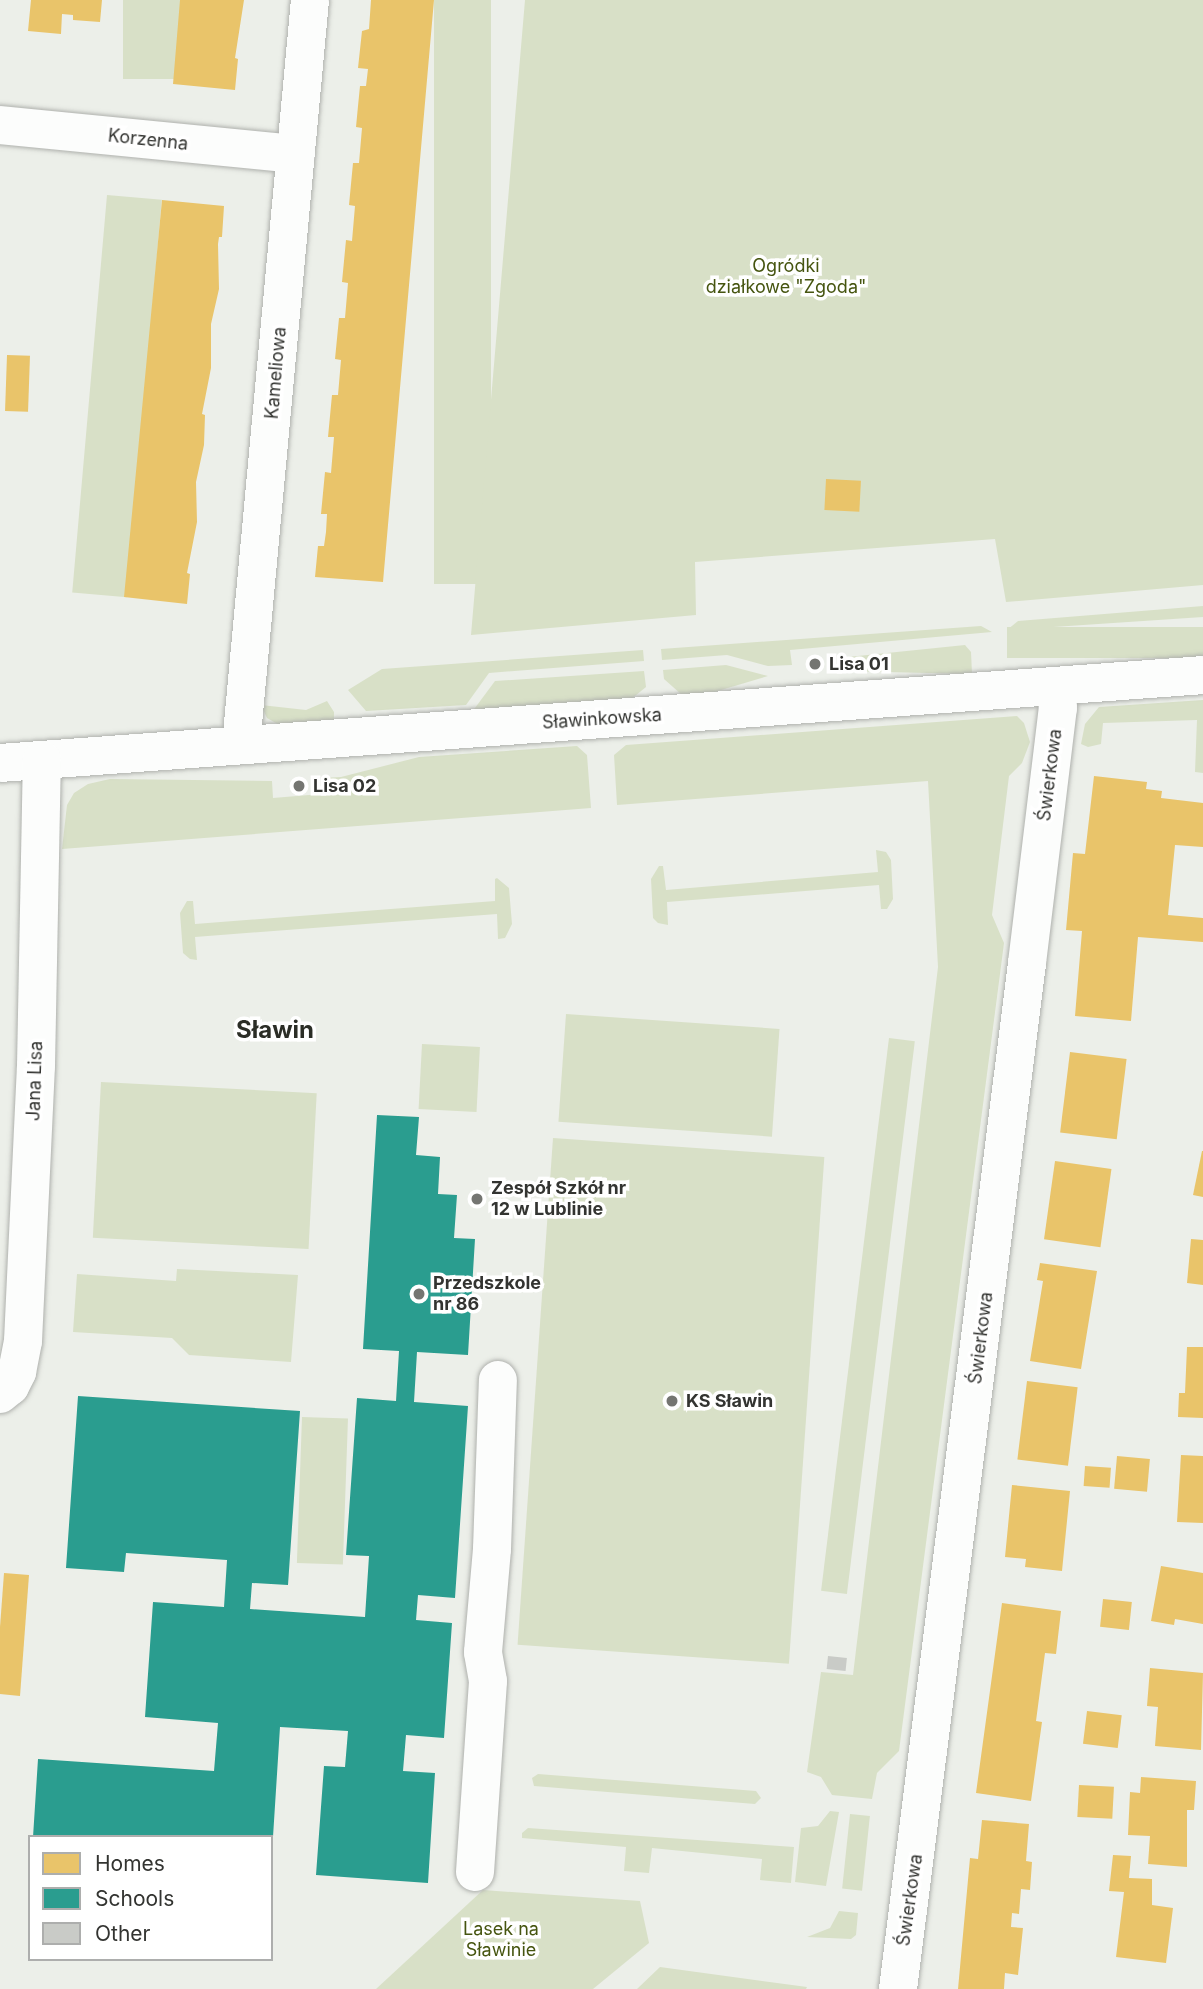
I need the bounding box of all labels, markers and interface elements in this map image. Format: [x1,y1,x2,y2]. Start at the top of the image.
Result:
street label: Korzenna [107,125,189,155]
park label: Ogródki działkowe "Zgoda" [706,256,866,298]
street label: Kameliowa [261,326,291,420]
place label: Lisa 01 [829,653,889,675]
marker: Lisa 01 [807,656,823,672]
street label: Sławinkowska [541,704,663,734]
street label: Świerkowa [1034,728,1066,822]
place label: Lisa 02 [313,775,376,797]
marker: Lisa 02 [291,778,307,794]
district label: Sławin [236,1016,314,1044]
street label: Jana Lisa [23,1040,47,1122]
place label: Zespół Szkół nr 12 w Lublinie [491,1178,626,1220]
marker: Zespół Szkół nr 12 w Lublinie [469,1191,485,1207]
place label: Przedszkole nr 86 [433,1273,541,1316]
marker: Przedszkole nr 86 [411,1286,427,1302]
street label: Świerkowa [965,1291,997,1385]
place label: KS Sławin [686,1390,773,1412]
marker: KS Sławin [664,1393,680,1409]
legend [28,1835,273,1961]
text: Homes [95,1851,165,1876]
street label: Świerkowa [893,1852,927,1948]
text: Schools [95,1886,174,1911]
park label: Lasek na Sławinie [463,1919,539,1962]
text: Other [95,1921,151,1946]

